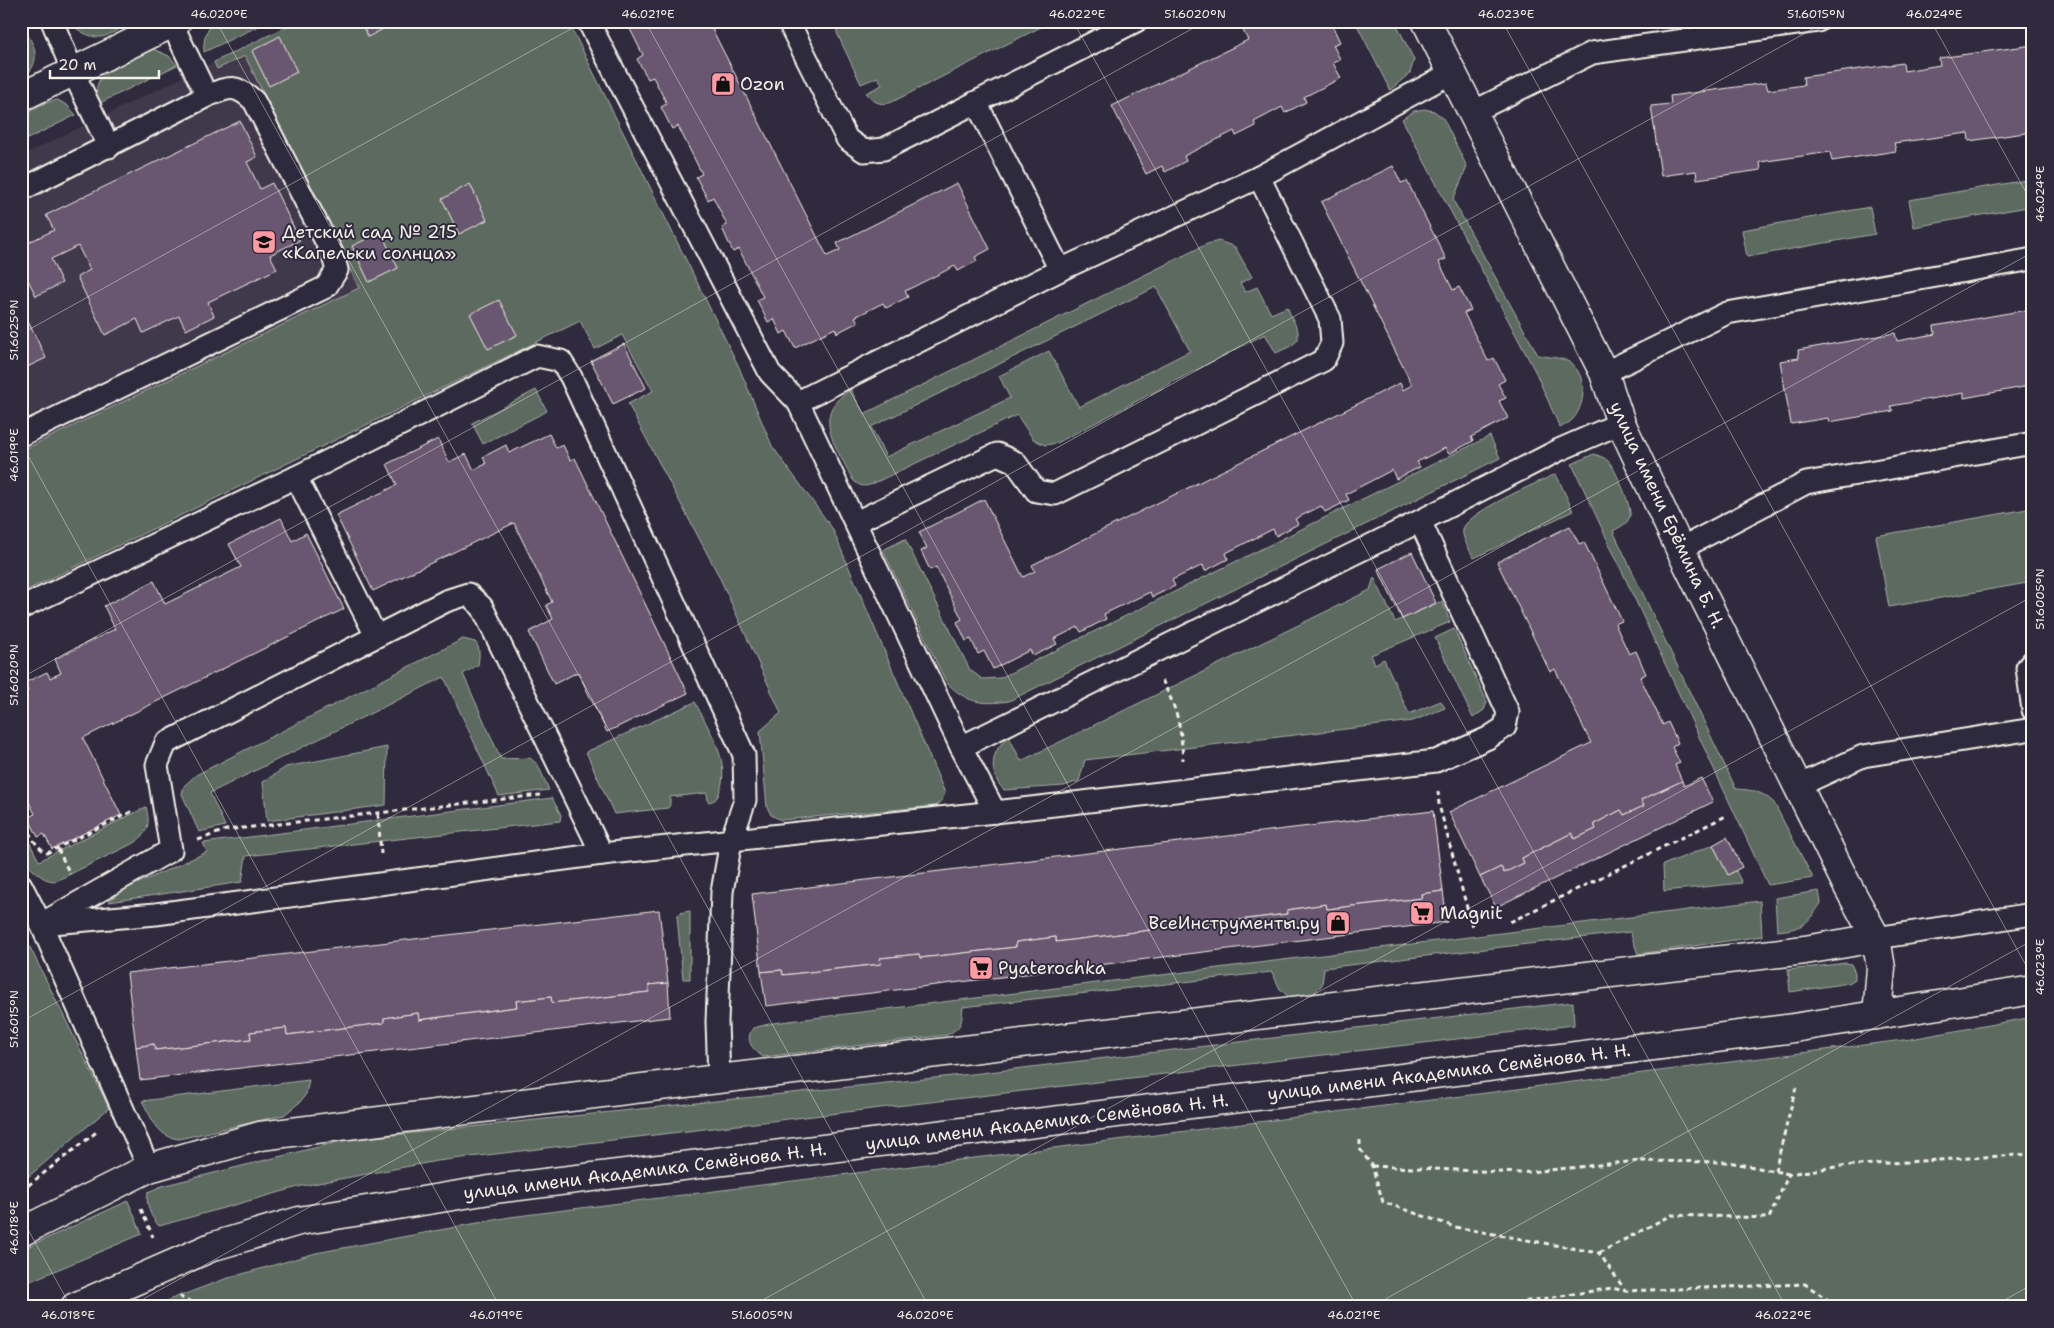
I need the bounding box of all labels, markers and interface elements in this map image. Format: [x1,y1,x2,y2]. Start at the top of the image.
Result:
text: 46.020°E [191,6,247,22]
text: 46.021°E [621,6,675,22]
text: 46.022°E [1049,6,1105,22]
text: 51.6020°N [1164,6,1226,22]
text: 46.023°E [1478,6,1534,22]
text: 51.6015°N [1787,6,1845,22]
text: 46.024°E [1906,6,1962,22]
scale bar [50,48,159,80]
text: 20 m [58,55,97,75]
shop icon: Ozon [710,71,736,97]
place label: Ozon [740,72,785,96]
text: 46.024°E [2032,166,2048,222]
place label: Детский сад № 215 «Капельки солнца» [282,220,457,265]
school or university icon: Детский сад № 215 «Капельки солнца» [251,229,277,255]
text: 51.6025°N [6,300,22,360]
street label: улица имени Ерёмина Б. Н. [1604,398,1730,632]
text: 46.019°E [6,428,22,482]
text: 51.6005°N [2032,568,2048,630]
text: 51.6020°N [6,644,22,706]
supermarket icon: Magnit [1409,900,1435,926]
place label: Magnit [1440,901,1503,925]
shop icon: ВсеИнструменты.ру [1325,910,1351,936]
place label: ВсеИнструменты.ру [1149,911,1320,935]
text: 46.023°E [2032,939,2048,995]
supermarket icon: Pyaterochka [968,955,994,981]
place label: Pyaterochka [998,956,1106,980]
text: 51.6015°N [6,990,22,1048]
street label: улица имени Академика Семёнова Н. Н. [1266,1038,1632,1106]
street label: улица имени Академика Семёнова Н. Н. [864,1088,1230,1156]
street label: улица имени Академика Семёнова Н. Н. [462,1137,828,1205]
text: 46.018°E [6,1201,22,1255]
text: 46.018°E [41,1307,95,1323]
text: 46.019°E [469,1307,523,1323]
text: 51.6005°N [731,1307,793,1323]
text: 46.020°E [897,1307,953,1323]
text: 46.021°E [1327,1307,1381,1323]
text: 46.022°E [1755,1307,1811,1323]

